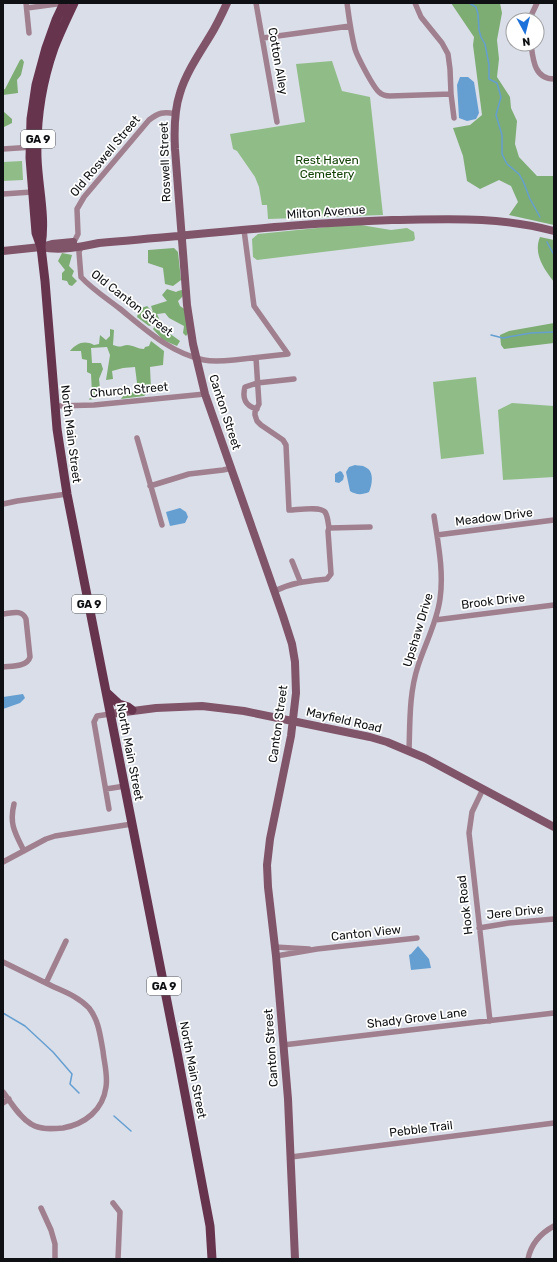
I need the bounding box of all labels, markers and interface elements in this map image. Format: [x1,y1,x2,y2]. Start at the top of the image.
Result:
north arrow [505,12,545,52]
street label: Cotton Alley [265,26,291,96]
text: N [521,34,531,48]
street label: Old Roswell Street [67,112,143,199]
street label: Roswell Street [157,121,173,202]
road number: GA 9 [21,130,55,148]
park label: Rest Haven Cemetery [295,153,359,181]
street label: Milton Avenue [286,202,366,222]
street label: Old Canton Street [89,267,176,339]
street label: Canton Street [206,373,244,452]
street label: Church Street [89,380,169,400]
street label: North Main Street [58,384,84,484]
street label: Meadow Drive [454,505,534,529]
street label: Brook Drive [460,590,526,612]
street label: Upshaw Drive [400,591,436,669]
road number: GA 9 [72,595,106,613]
street label: Canton Street [266,684,290,764]
street label: North Main Street [114,702,146,802]
street label: Mayfield Road [305,704,383,736]
street label: Hook Road [454,874,476,936]
street label: Jere Drive [486,902,545,922]
street label: Canton View [330,922,402,944]
road number: GA 9 [147,977,181,995]
street label: Shady Grove Lane [366,1005,468,1031]
street label: Canton Street [261,1008,281,1088]
street label: North Main Street [177,1020,209,1120]
street label: Pebble Trail [388,1118,454,1140]

